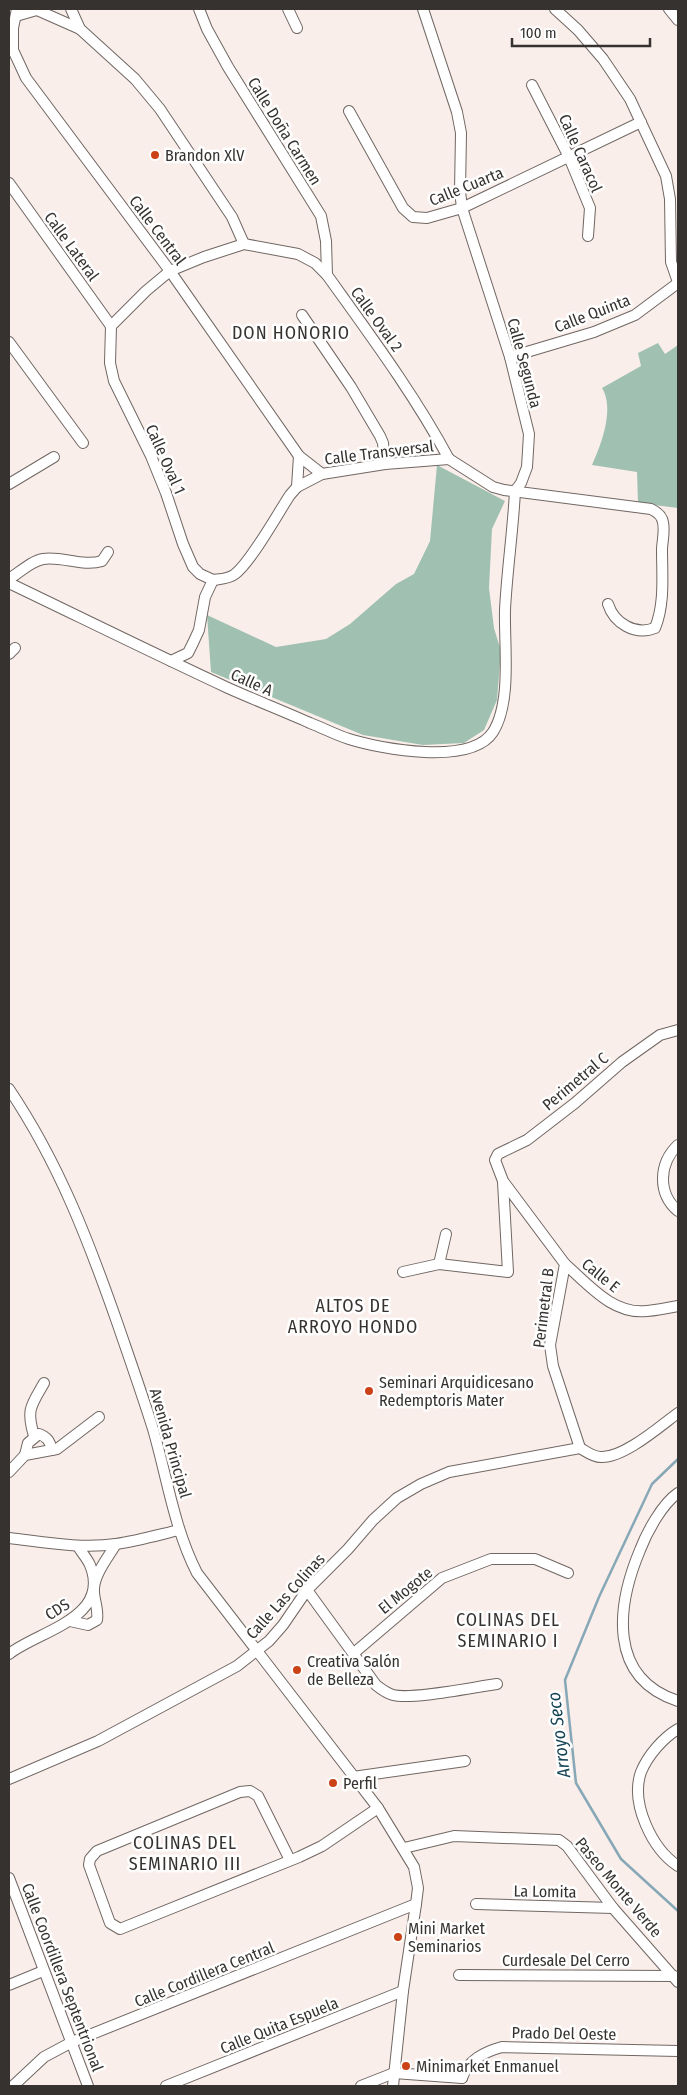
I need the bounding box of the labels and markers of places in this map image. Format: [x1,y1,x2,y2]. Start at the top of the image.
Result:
place label: Brandon XlV [165,146,245,165]
marker: Brandon XlV [149,149,161,161]
place label: Seminari Arquidicesano Redemptoris Mater [379,1373,534,1410]
marker: Seminari Arquidicesano Redemptoris Mater [363,1385,375,1397]
place label: Creativa Salón de Belleza [307,1652,400,1689]
marker: Creativa Salón de Belleza [291,1664,303,1676]
place label: Perfil [343,1774,377,1793]
marker: Perfil [327,1777,339,1789]
place label: Mini Market Seminarios [408,1919,486,1956]
marker: Mini Market Seminarios [392,1931,404,1943]
place label: Minimarket Enmanuel [416,2057,559,2076]
marker: Minimarket Enmanuel [400,2060,412,2072]

